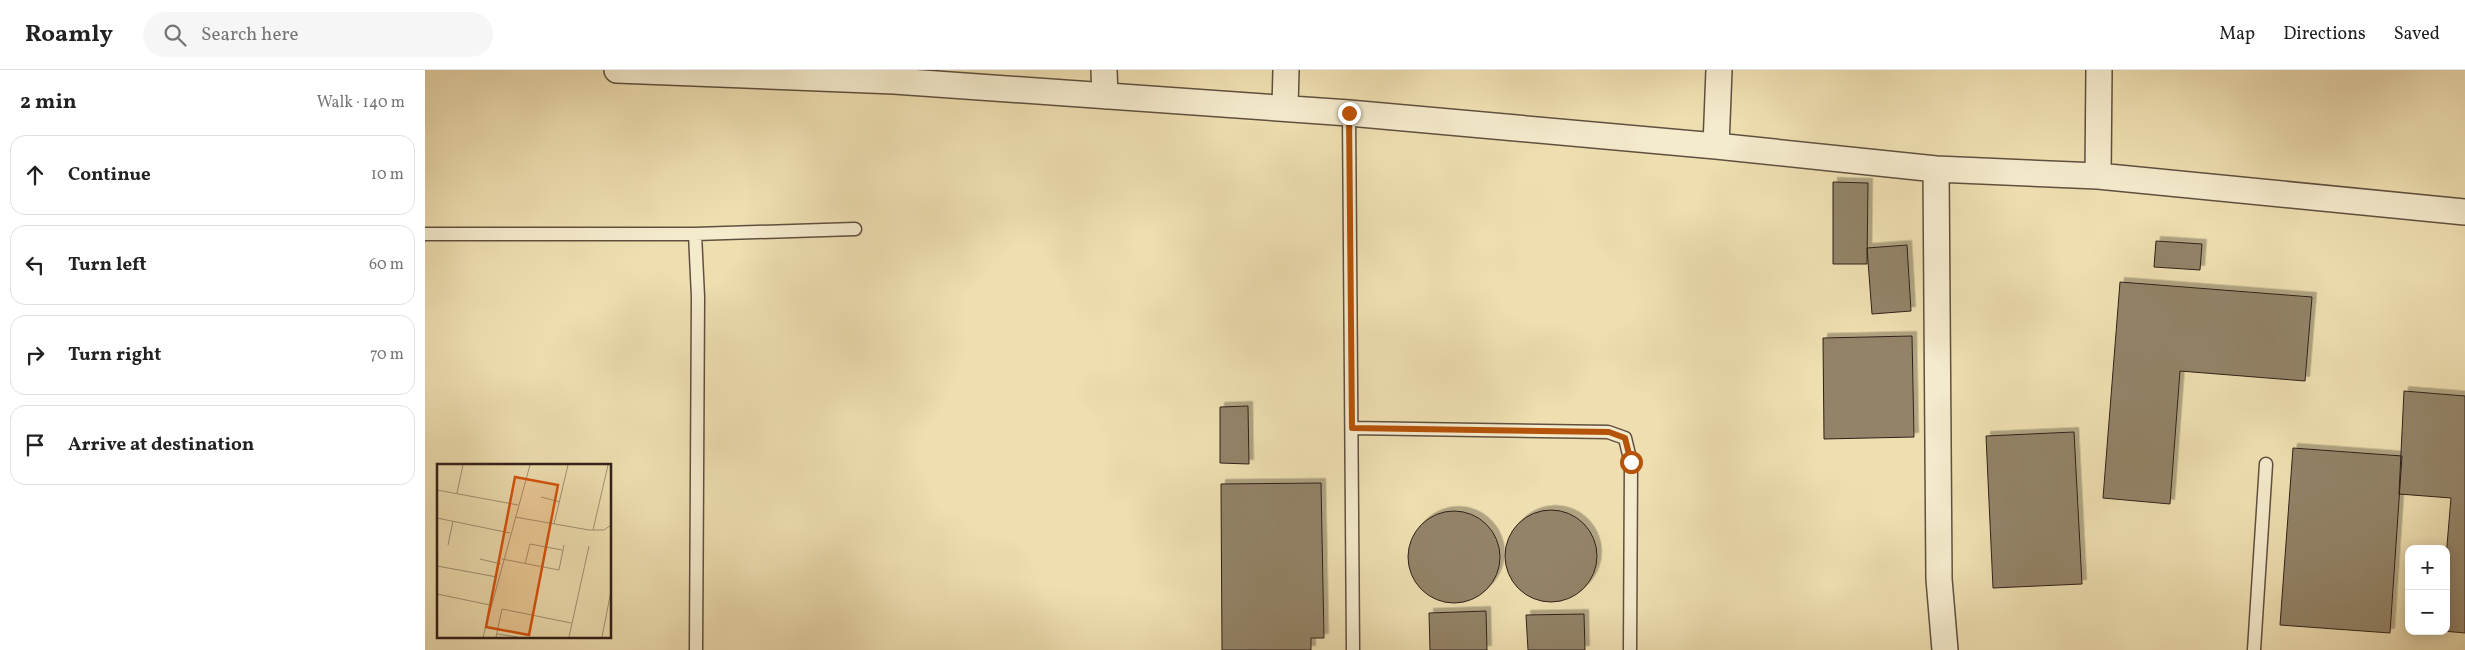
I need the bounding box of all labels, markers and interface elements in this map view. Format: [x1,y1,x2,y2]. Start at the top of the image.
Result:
search box [143,12,493,57]
text: Roamly [25,18,113,52]
icon: search [161,21,189,49]
text: Search here [201,22,298,48]
text: Map [2219,22,2255,47]
text: Directions [2283,22,2366,47]
text: Saved [2394,22,2440,47]
text: 2 min [20,88,77,117]
text: Walk · 140 m [317,92,405,114]
route end [1338,102,1361,125]
icon: ahead [21,161,49,189]
text: Continue [68,162,151,188]
text: 10 m [371,164,404,186]
icon: left [21,251,49,279]
text: Turn left [68,252,147,278]
text: 60 m [369,254,404,276]
icon: right [21,341,49,369]
text: Turn right [68,342,161,368]
text: 70 m [370,344,404,366]
icon: arrive [21,431,49,459]
text: Arrive at destination [68,432,254,458]
route start [1620,451,1643,474]
inset map [437,464,611,638]
map controls [2405,545,2450,635]
button: + [2405,545,2450,590]
button: − [2405,590,2450,635]

